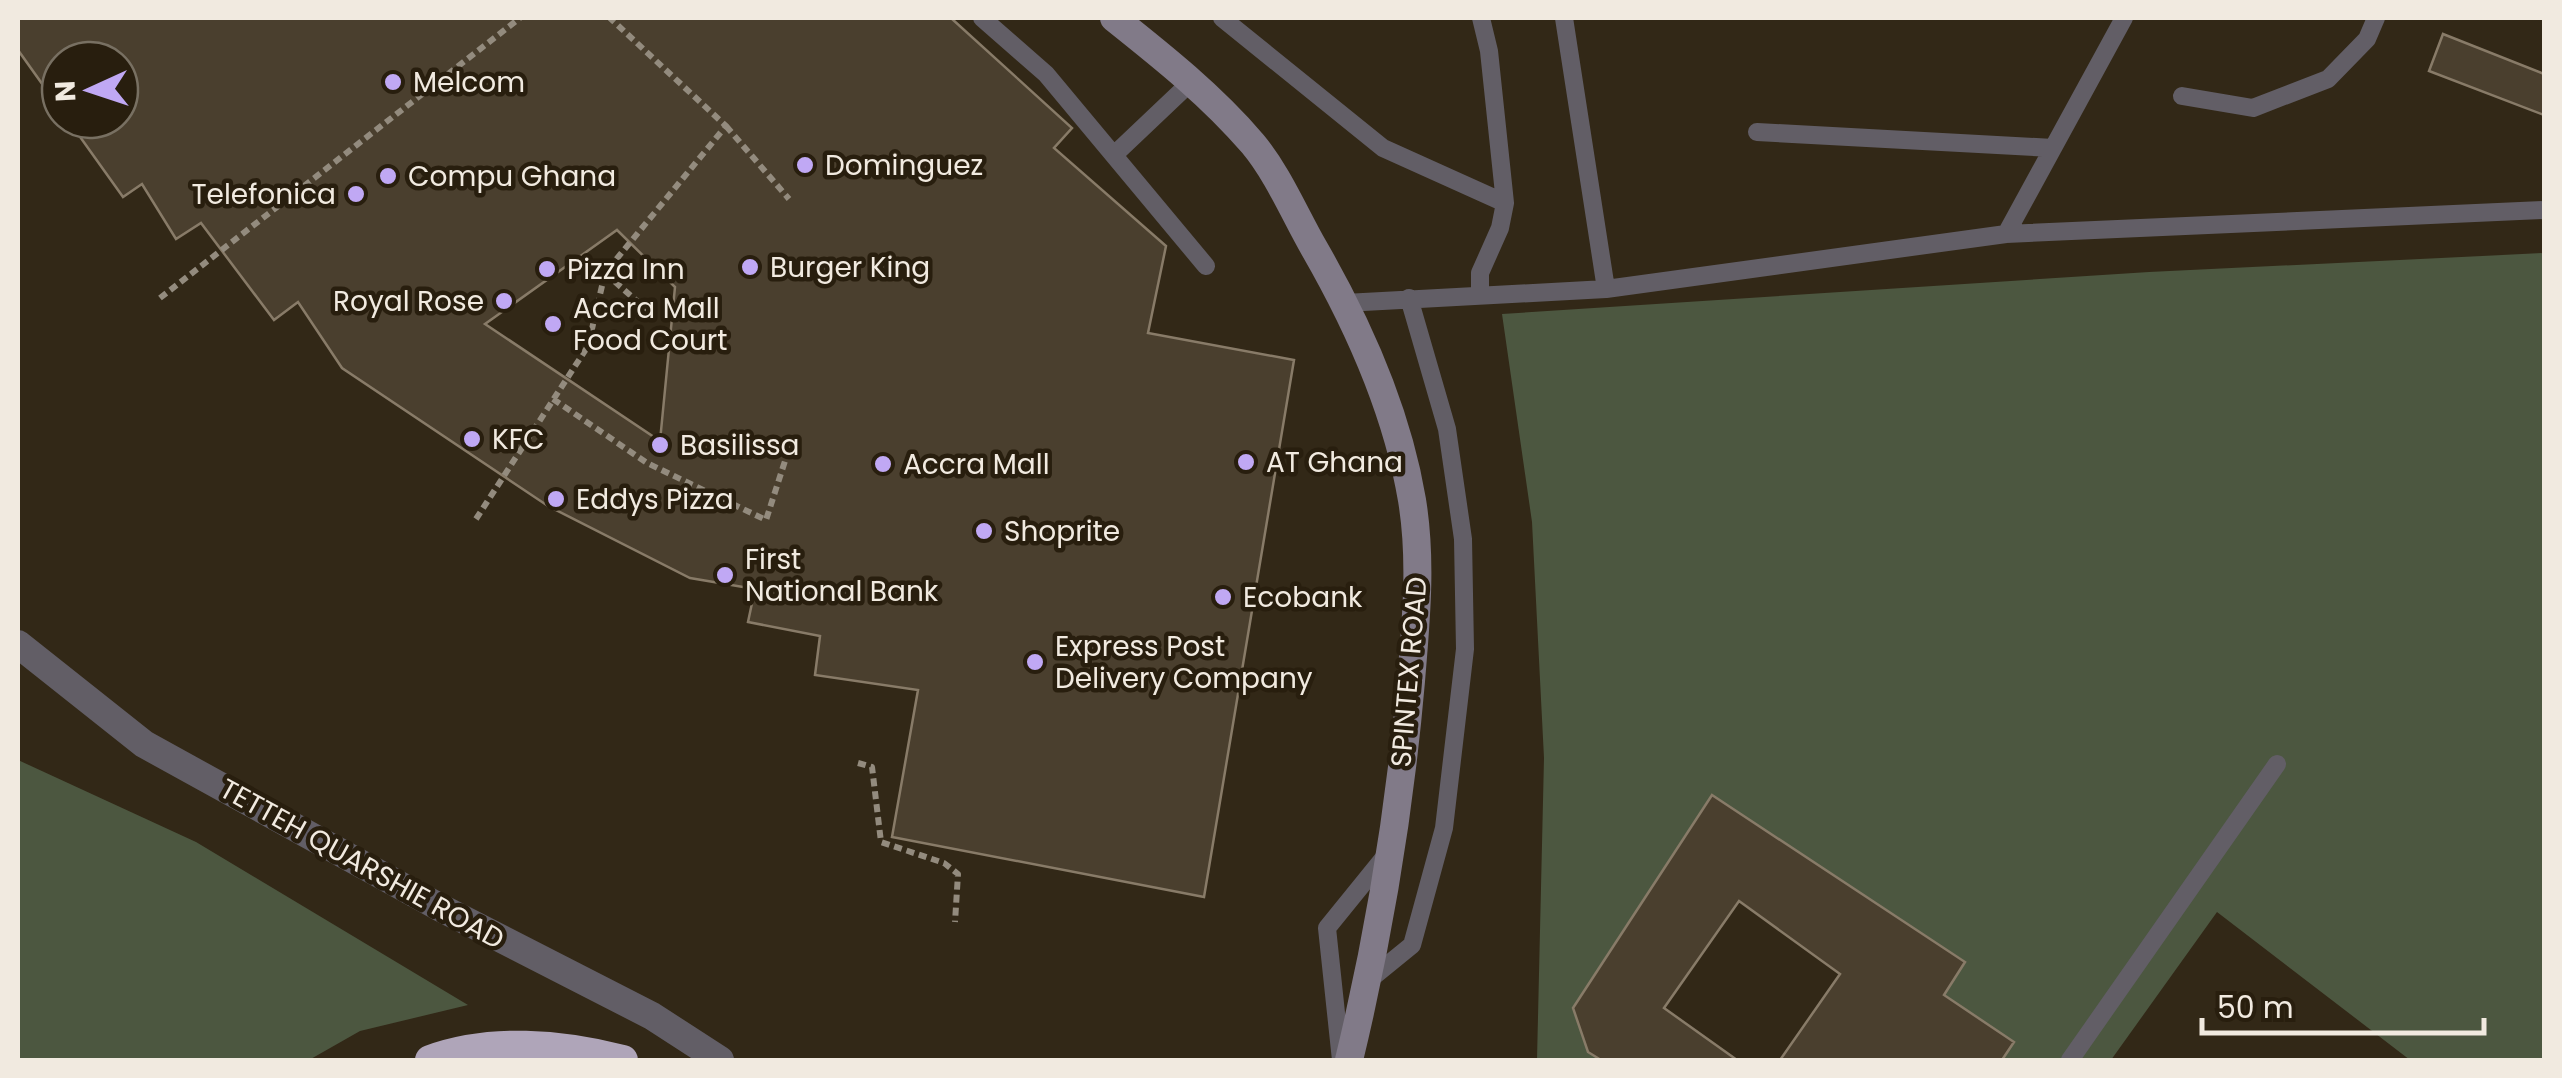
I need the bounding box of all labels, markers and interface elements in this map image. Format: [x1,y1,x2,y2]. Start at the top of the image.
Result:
north arrow [40,40,140,140]
place label: Melcom [413,63,525,102]
marker: Melcom [382,71,404,93]
text: N [46,80,86,103]
place label: Dominguez [825,146,983,185]
marker: Dominguez [794,154,816,176]
place label: Compu Ghana [408,157,616,196]
marker: Compu Ghana [377,165,399,187]
place label: Telefonica [191,175,336,214]
marker: Telefonica [345,183,367,205]
place label: Burger King [770,248,930,287]
place label: Pizza Inn [567,250,685,289]
marker: Burger King [739,256,761,278]
marker: Pizza Inn [536,258,558,280]
place label: Royal Rose [333,282,484,321]
place label: Accra Mall Food Court [573,289,727,360]
marker: Royal Rose [493,290,515,312]
marker: Accra Mall Food Court [542,313,564,335]
place label: KFC [492,420,545,459]
place label: Basilissa [680,426,800,465]
marker: KFC [461,428,483,450]
marker: Basilissa [649,434,671,456]
place label: AT Ghana [1266,443,1403,482]
place label: Accra Mall [903,445,1050,484]
marker: AT Ghana [1235,451,1257,473]
marker: Accra Mall [872,453,894,475]
place label: Eddys Pizza [576,480,734,519]
marker: Eddys Pizza [545,488,567,510]
place label: Shoprite [1004,512,1120,551]
marker: Shoprite [973,520,995,542]
place label: First National Bank [745,540,939,611]
marker: First National Bank [714,564,736,586]
street label: SPINTEX ROAD [1381,575,1437,769]
place label: Ecobank [1243,578,1363,617]
marker: Ecobank [1212,586,1234,608]
place label: Express Post Delivery Company [1055,627,1313,698]
marker: Express Post Delivery Company [1024,651,1046,673]
street label: TETTEH QUARSHIE ROAD [213,769,511,959]
scale bar [2202,973,2484,1035]
text: 50 m [2217,986,2294,1029]

